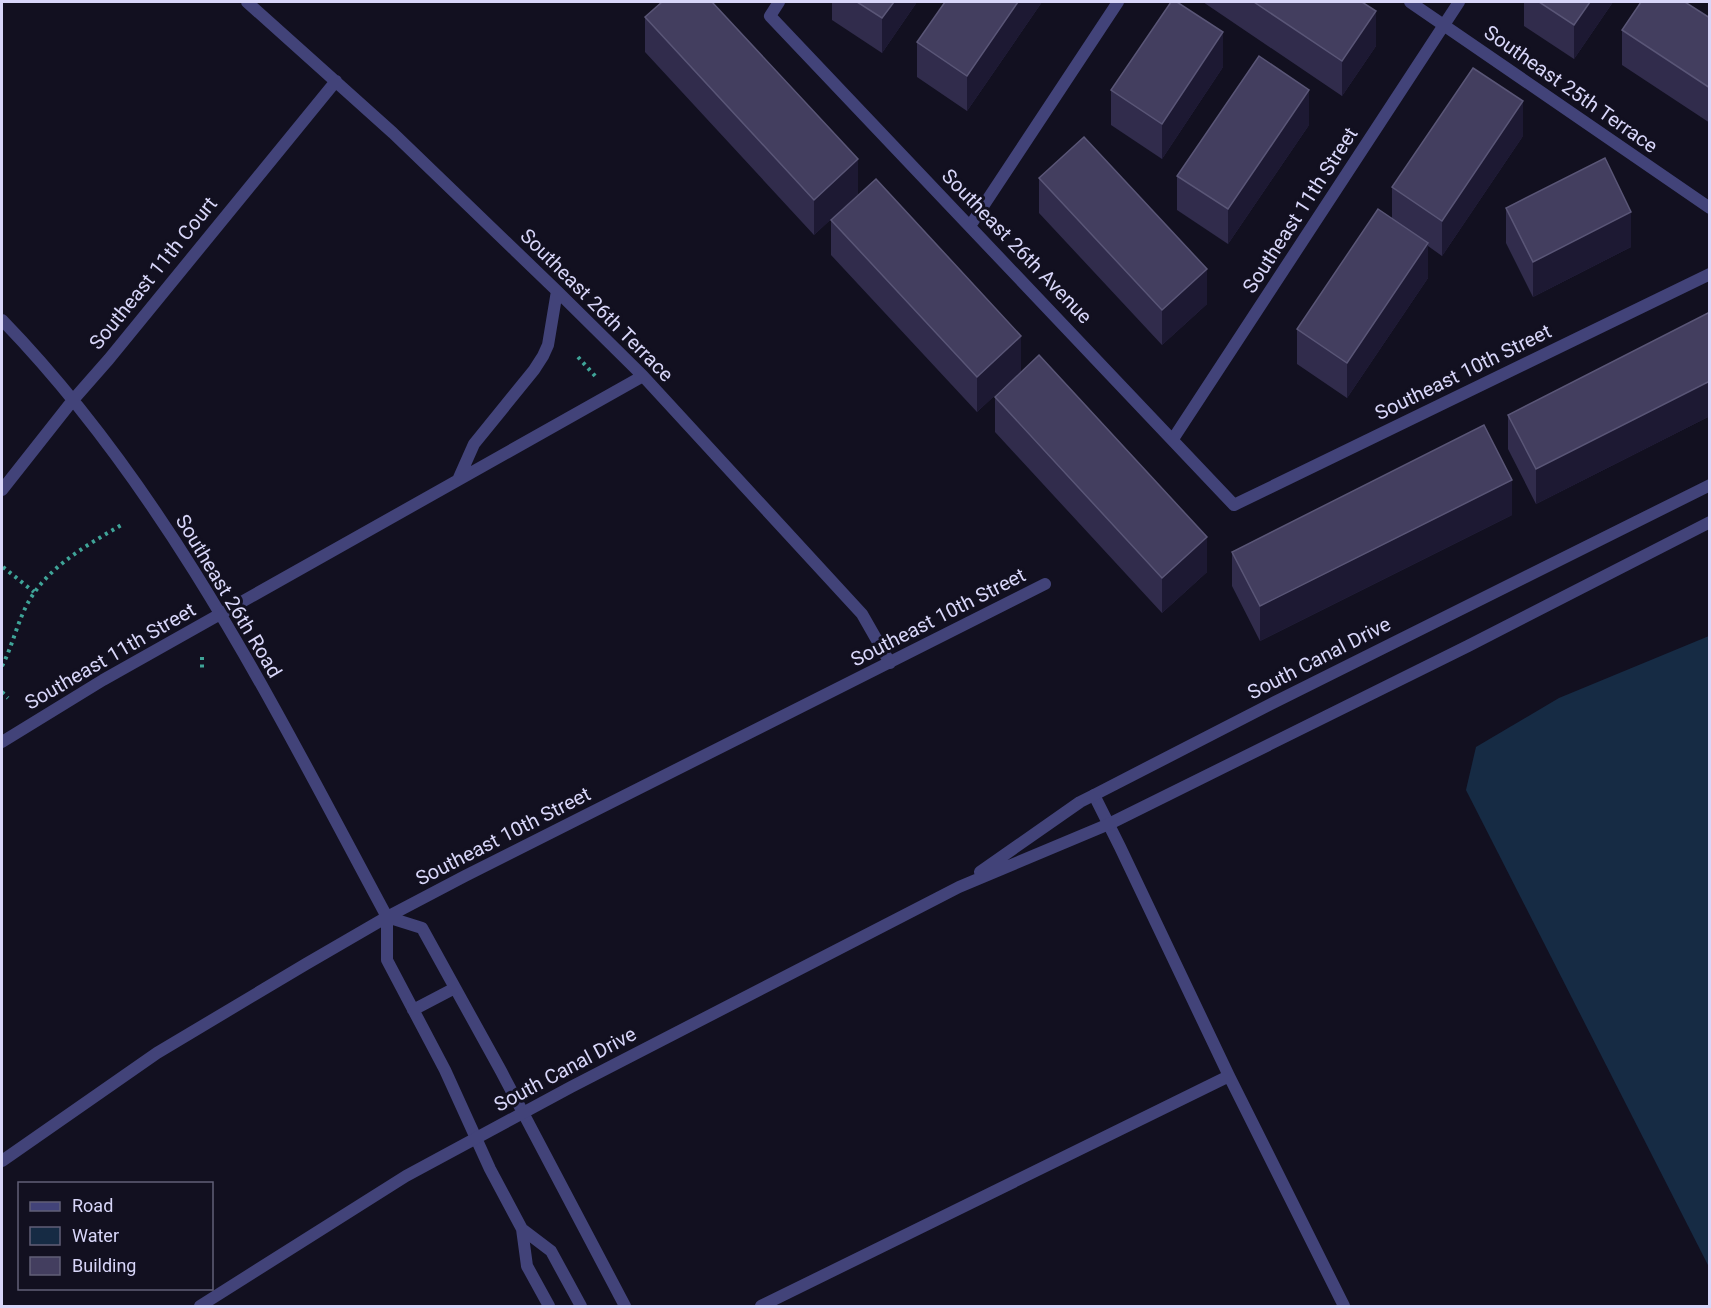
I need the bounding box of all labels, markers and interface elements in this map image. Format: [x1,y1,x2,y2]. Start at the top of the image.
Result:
street label: Southeast 25th Terrace [1480,20,1662,158]
street label: Southeast 11th Street [1237,123,1363,297]
street label: Southeast 26th Avenue [937,164,1097,328]
street label: Southeast 11th Court [84,192,222,354]
street label: Southeast 26th Terrace [516,224,678,386]
street label: Southeast 10th Street [1371,319,1555,425]
street label: Southeast 26th Road [171,510,287,682]
street label: Southeast 10th Street [847,563,1029,671]
street label: Southeast 11th Street [20,597,200,715]
street label: South Canal Drive [1243,612,1395,704]
street label: Southeast 10th Street [412,782,594,890]
street label: South Canal Drive [490,1021,640,1117]
legend [18,1182,213,1290]
text: Road [72,1195,113,1216]
text: Water [72,1225,119,1246]
text: Building [72,1255,136,1276]

